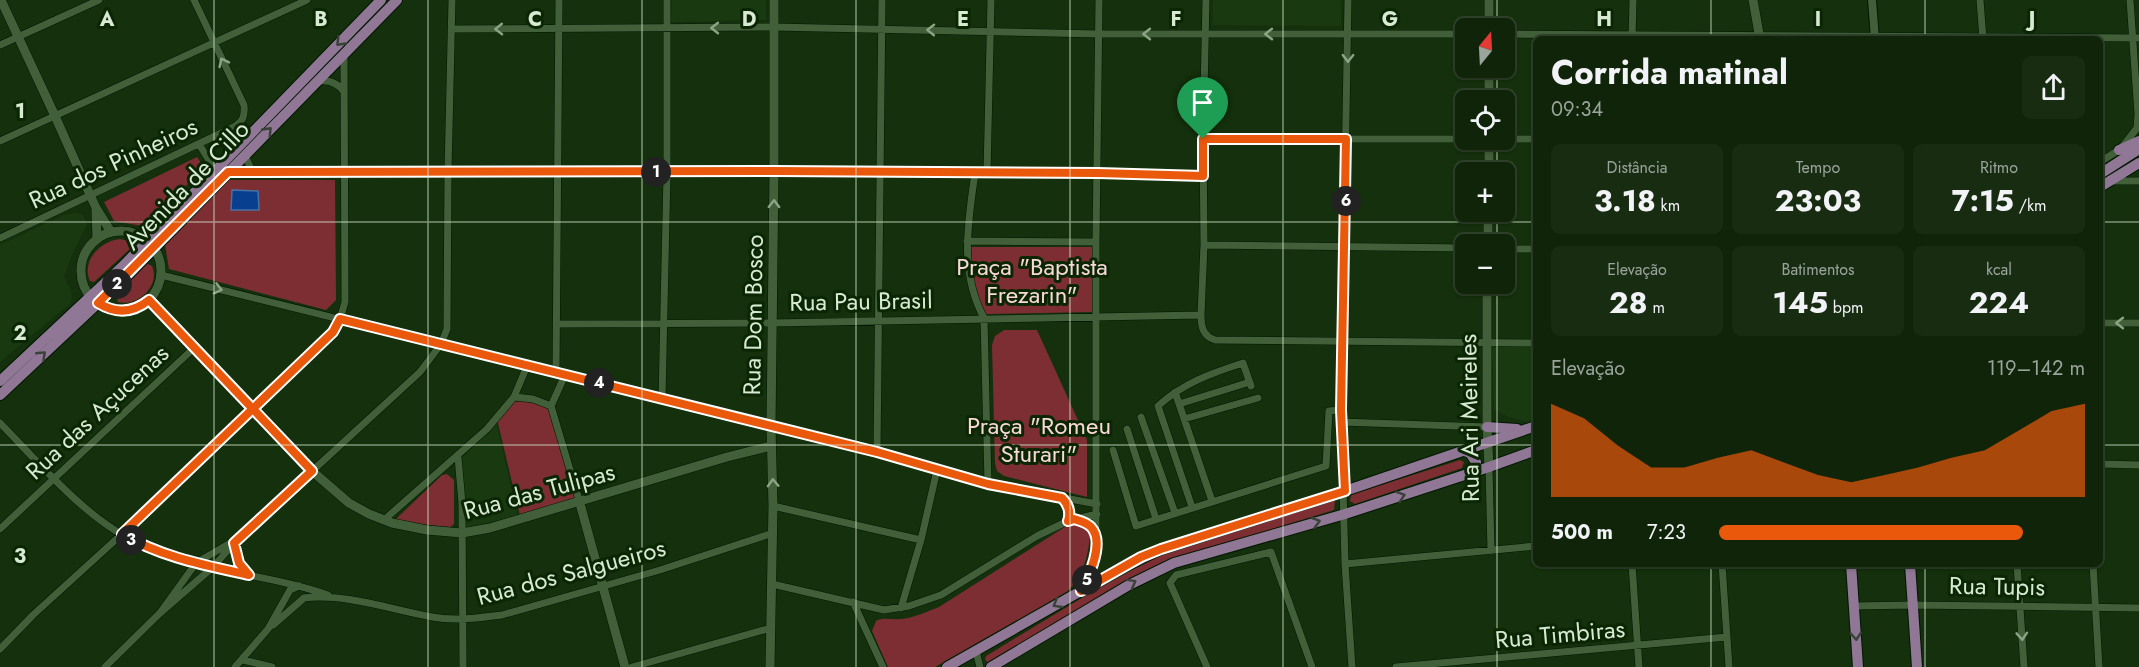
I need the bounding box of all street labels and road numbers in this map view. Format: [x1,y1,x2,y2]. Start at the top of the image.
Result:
street label: Rua dos Pinheiros [23,109,203,217]
street label: Avenida de Cillo [115,112,257,258]
street label: Rua Dom Bosco [734,234,772,396]
street label: Rua Pau Brasil [789,282,933,320]
street label: Rua Ari Meireles [1450,334,1488,502]
street label: Rua das Açucenas [18,336,176,488]
street label: Rua das Tulipas [459,454,619,528]
street label: Rua dos Salgueiros [473,530,669,614]
street label: Rua Tupis [1949,568,2045,604]
street label: Rua Timbiras [1494,611,1626,657]

